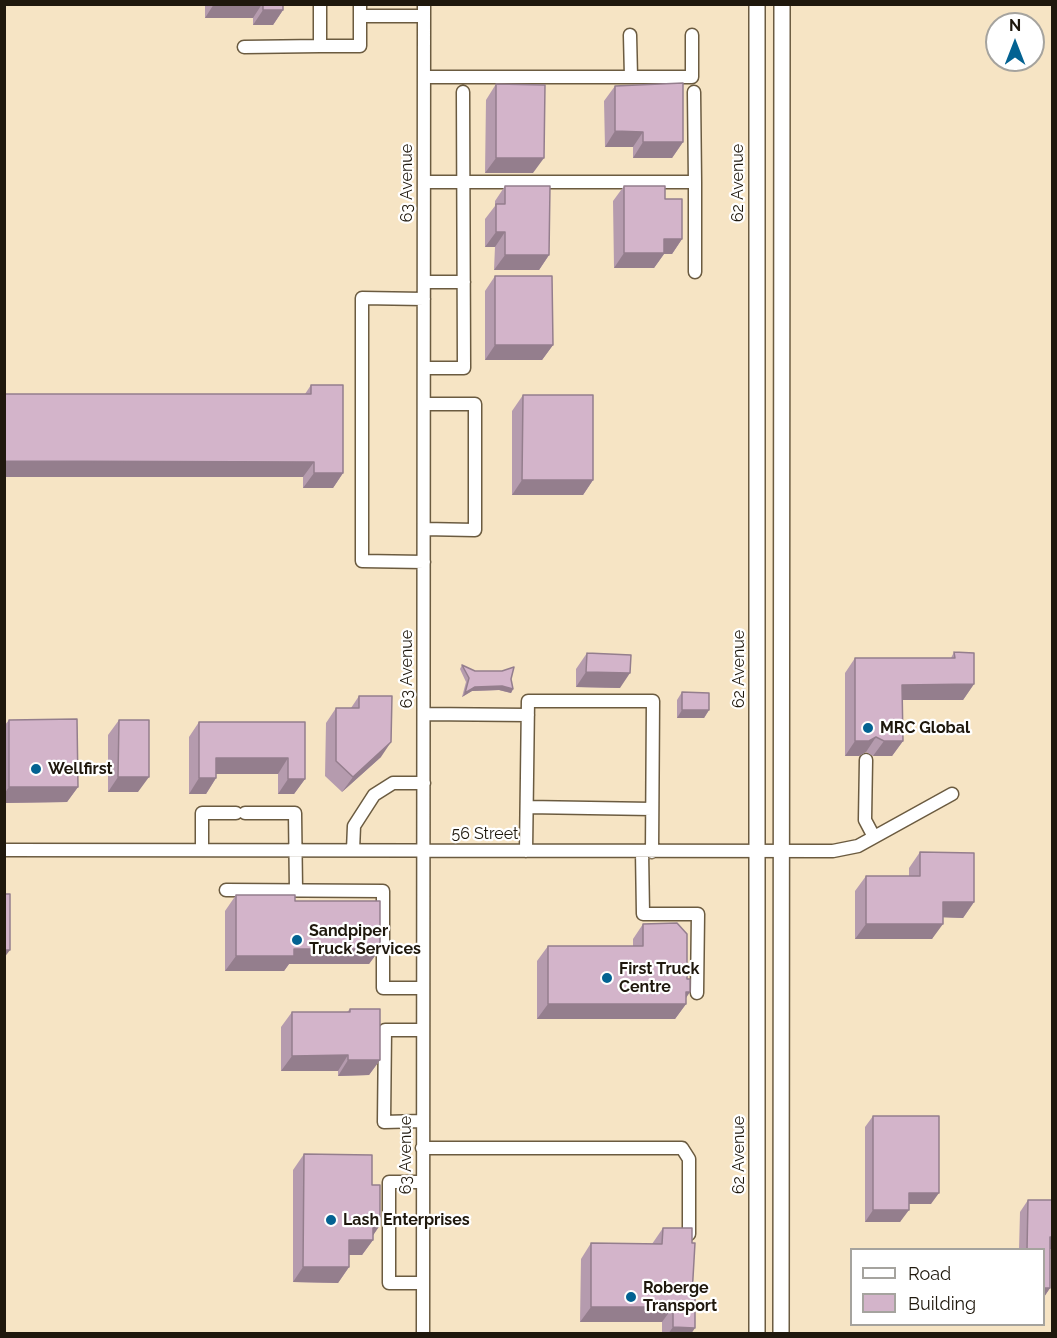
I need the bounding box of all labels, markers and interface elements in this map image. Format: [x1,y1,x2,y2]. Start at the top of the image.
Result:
north arrow [985,12,1045,72]
text: N [1009,16,1021,35]
street label: 63 Avenue [397,144,417,222]
street label: 62 Avenue [728,144,748,222]
street label: 63 Avenue [397,630,417,708]
street label: 62 Avenue [729,630,749,708]
place label: MRC Global [880,718,970,738]
marker: MRC Global [861,721,875,735]
place label: Wellfirst [48,759,113,779]
marker: Wellfirst [29,762,43,776]
street label: 56 Street [452,824,518,844]
place label: Sandpiper Truck Services [309,921,421,959]
marker: Sandpiper Truck Services [290,933,304,947]
place label: First Truck Centre [619,959,699,997]
marker: First Truck Centre [600,971,614,985]
street label: 63 Avenue [396,1116,416,1194]
street label: 62 Avenue [729,1116,749,1194]
place label: Lash Enterprises [343,1210,470,1230]
marker: Lash Enterprises [324,1213,338,1227]
legend [850,1248,1045,1326]
text: Road [908,1263,951,1284]
place label: Roberge Transport [643,1278,717,1316]
marker: Roberge Transport [624,1290,638,1304]
text: Building [908,1293,976,1314]

